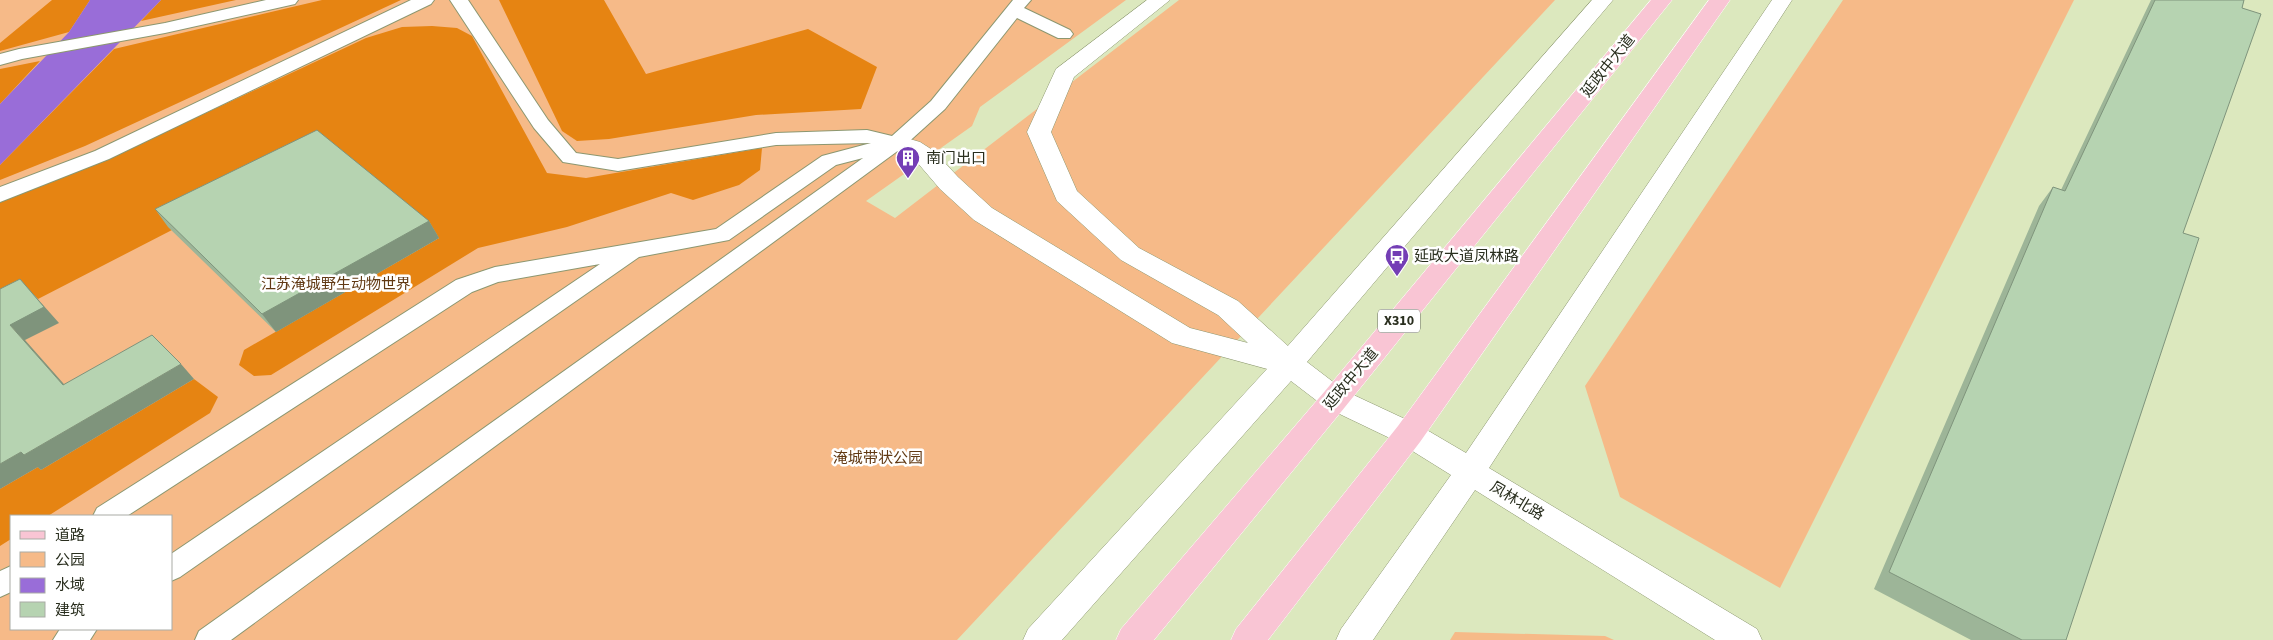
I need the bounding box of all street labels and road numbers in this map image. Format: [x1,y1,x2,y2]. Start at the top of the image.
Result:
street label: 延政中大道 [1576,30,1640,102]
road number: X310 [1378,310,1420,332]
street label: 延政中大道 [1319,344,1383,414]
street label: 凤林北路 [1486,477,1548,525]

